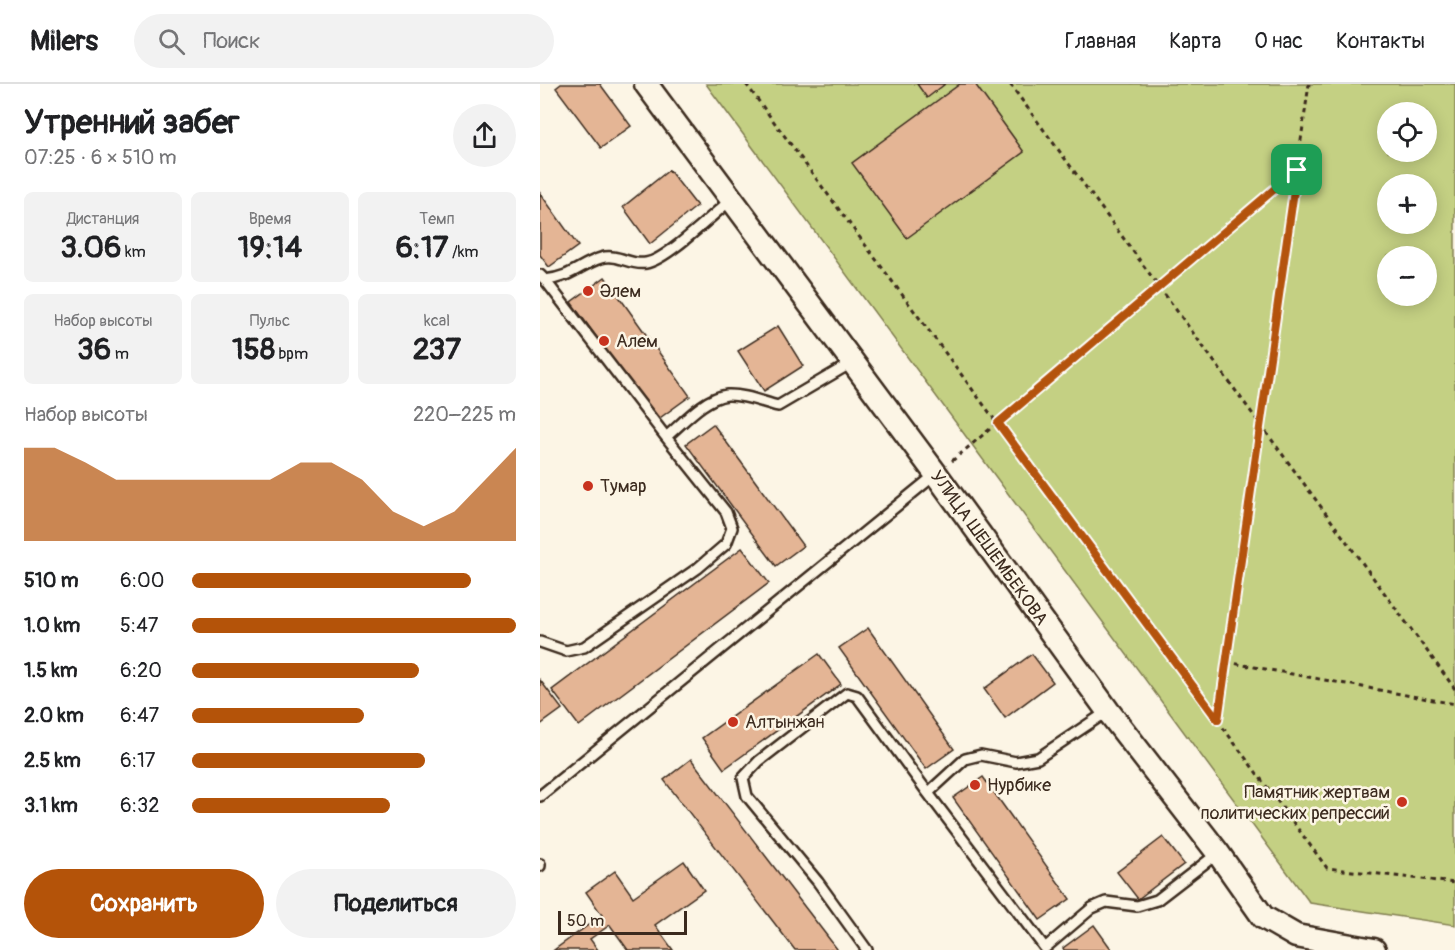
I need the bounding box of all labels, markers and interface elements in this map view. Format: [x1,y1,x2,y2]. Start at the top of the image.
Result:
search box [134,14,554,68]
text: Milers [30,24,98,59]
icon: search [155,25,188,58]
text: Поиск [203,27,260,55]
text: Главная [1065,28,1136,55]
text: Карта [1169,28,1221,55]
text: О нас [1254,28,1303,55]
text: Контакты [1336,28,1425,55]
text: Утренний забег [24,102,240,143]
map controls [1377,102,1437,306]
button: locate [1377,102,1437,162]
button: share [453,104,516,167]
pin [1271,144,1322,195]
text: 07:25 · 6 × 510 m [24,145,176,170]
icon: arrive [1280,153,1313,186]
button: + [1377,174,1437,234]
text: Дистанция [67,209,139,229]
text: Время [249,209,291,229]
text: Темп [419,209,455,229]
text: 3.06 [60,229,121,266]
text: 19:14 [238,229,302,266]
text: 6:17 [395,229,448,266]
text: km [121,242,146,262]
text: /km [448,242,479,262]
button: − [1377,246,1437,306]
place label: Әлем [600,280,641,303]
marker: Әлем [581,284,595,298]
text: Набор высоты [53,311,153,331]
text: Пульс [250,311,290,331]
text: kcal [424,311,450,331]
place label: Алем [616,330,658,353]
text: 36 [77,331,111,368]
text: 158 [232,331,275,368]
text: 237 [413,331,461,368]
marker: Алем [597,334,611,348]
text: m [111,344,129,364]
text: bpm [275,344,308,364]
text: Набор высоты [24,402,148,427]
text: 220–225 m [413,402,516,427]
street label: УЛИЦА ШЕШЕМБЕКОВА [925,466,1053,630]
place label: Тумар [600,475,646,498]
marker: Тумар [581,479,595,493]
text: 510 m [24,568,78,593]
text: 6:00 [120,568,164,593]
text: 1.0 km [24,613,80,638]
text: 5:47 [120,613,158,638]
text: 1.5 km [24,658,77,683]
text: 6:20 [120,658,162,683]
text: 2.0 km [24,703,84,728]
text: 6:47 [120,703,159,728]
place label: Алтынжан [745,711,825,734]
marker: Алтынжан [726,715,740,729]
text: 2.5 km [24,748,81,773]
text: 6:17 [120,748,155,773]
place label: Нурбике [987,774,1051,797]
marker: Нурбике [968,778,982,792]
place label: Памятник жертвам политических репрессий [1201,781,1390,825]
text: 3.1 km [24,793,78,818]
text: 6:32 [120,793,159,818]
marker: Памятник жертвам политических репрессий [1395,795,1409,809]
button: Сохранить [24,869,264,938]
button: Поделиться [276,869,516,938]
scale bar [558,908,687,936]
text: 50 m [567,911,604,931]

